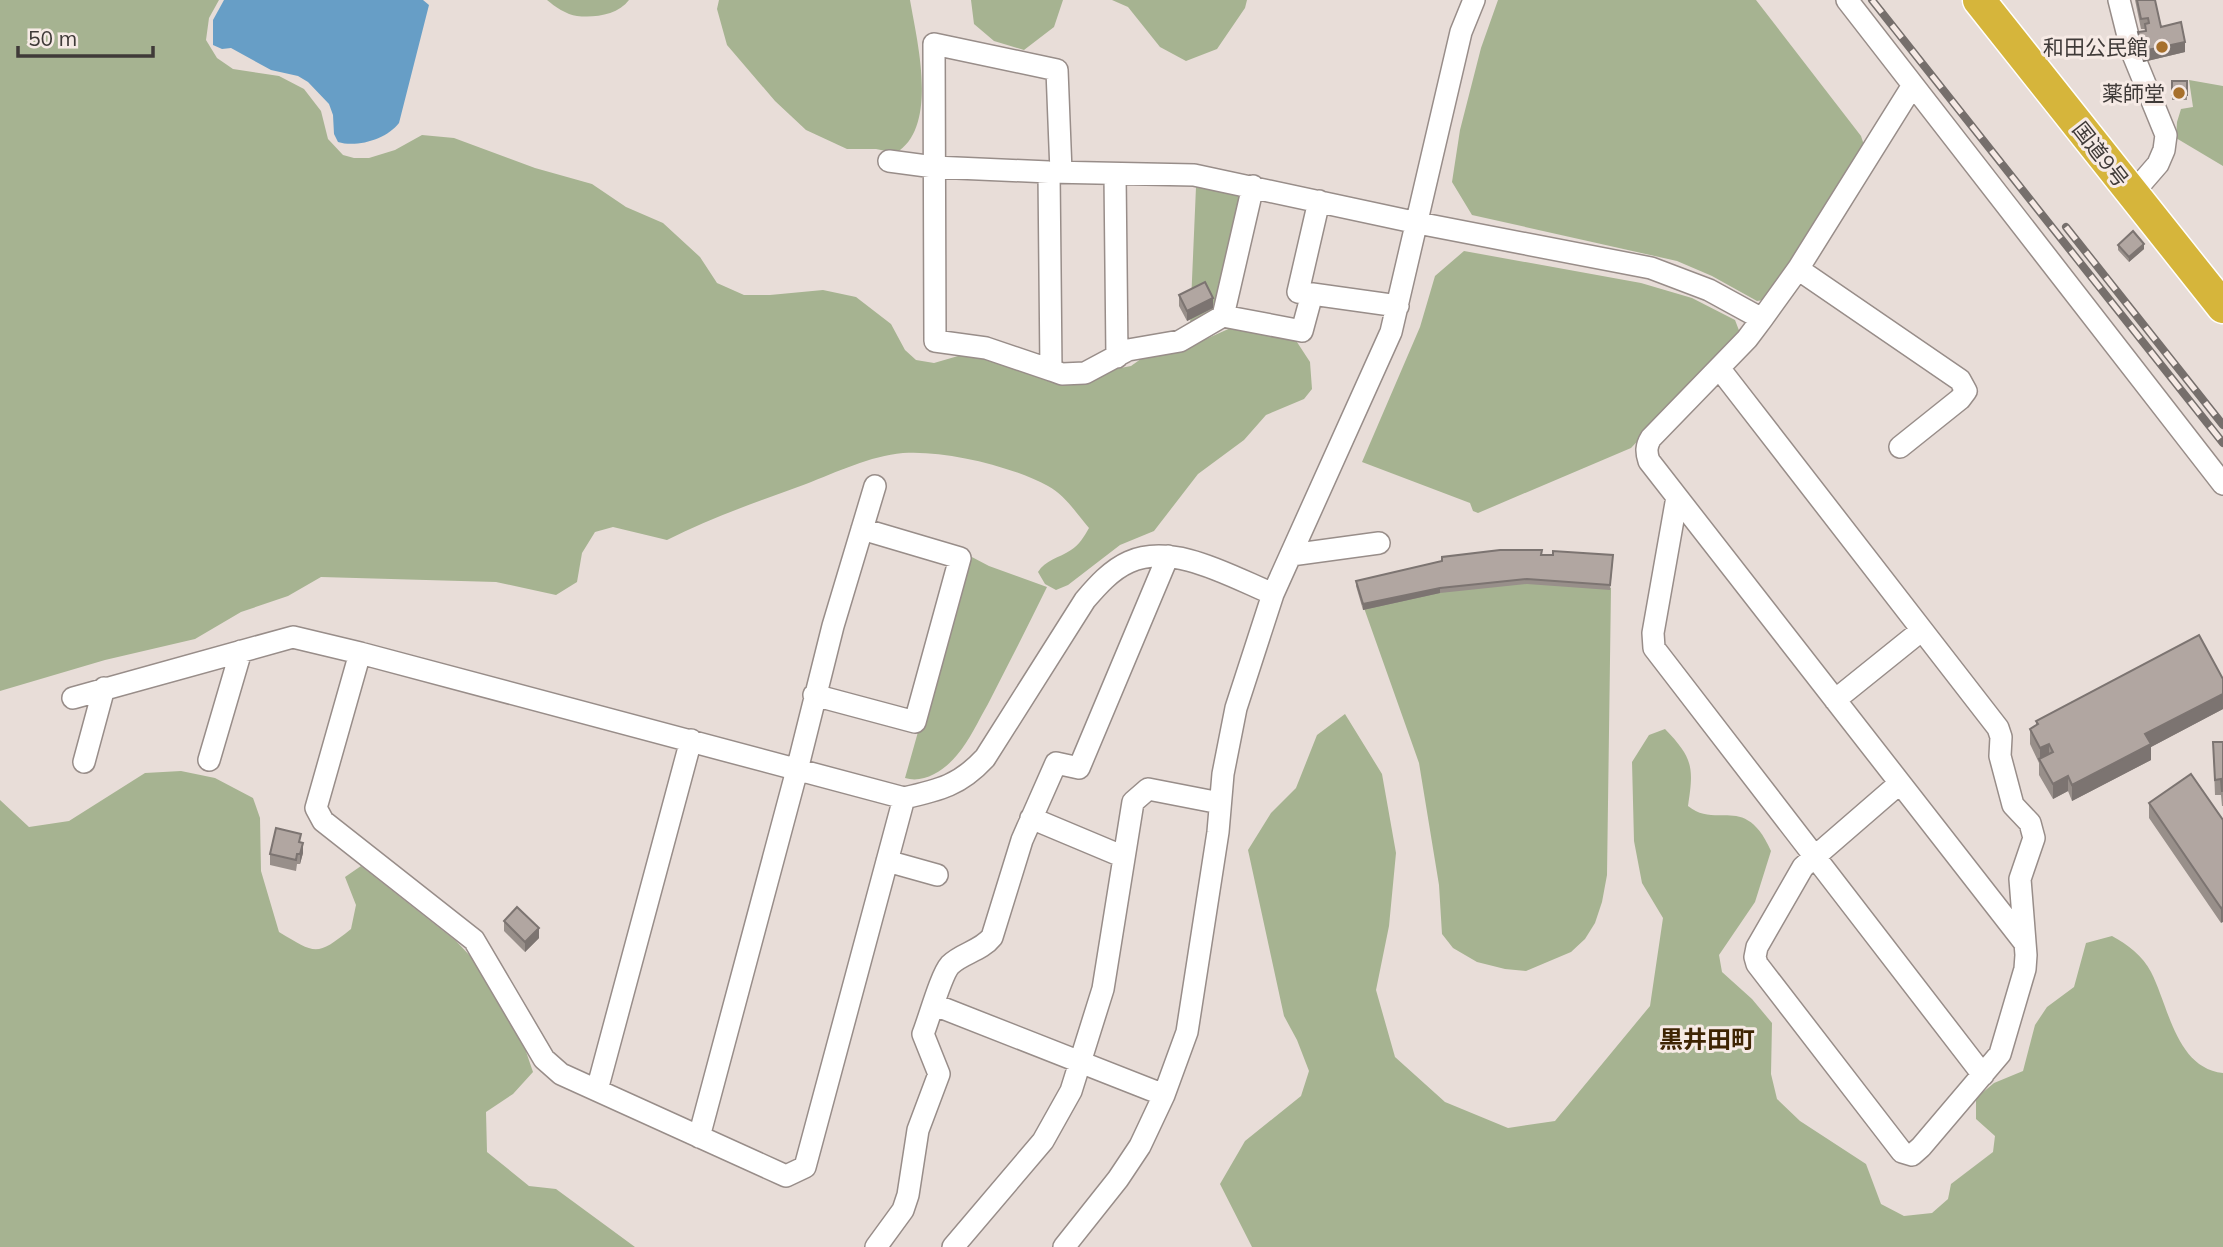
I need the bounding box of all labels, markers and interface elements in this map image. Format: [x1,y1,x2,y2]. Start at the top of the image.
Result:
scale bar [18,14,152,58]
text: 50 m [28,25,77,51]
place label: 和田公民館 [2043,34,2148,60]
marker: 和田公民館 [2154,39,2170,55]
place label: 薬師堂 [2102,80,2165,106]
marker: 薬師堂 [2171,85,2187,101]
street label: 国道9号 [2067,116,2135,192]
district label: 黒井田町 [1659,1024,1755,1054]

